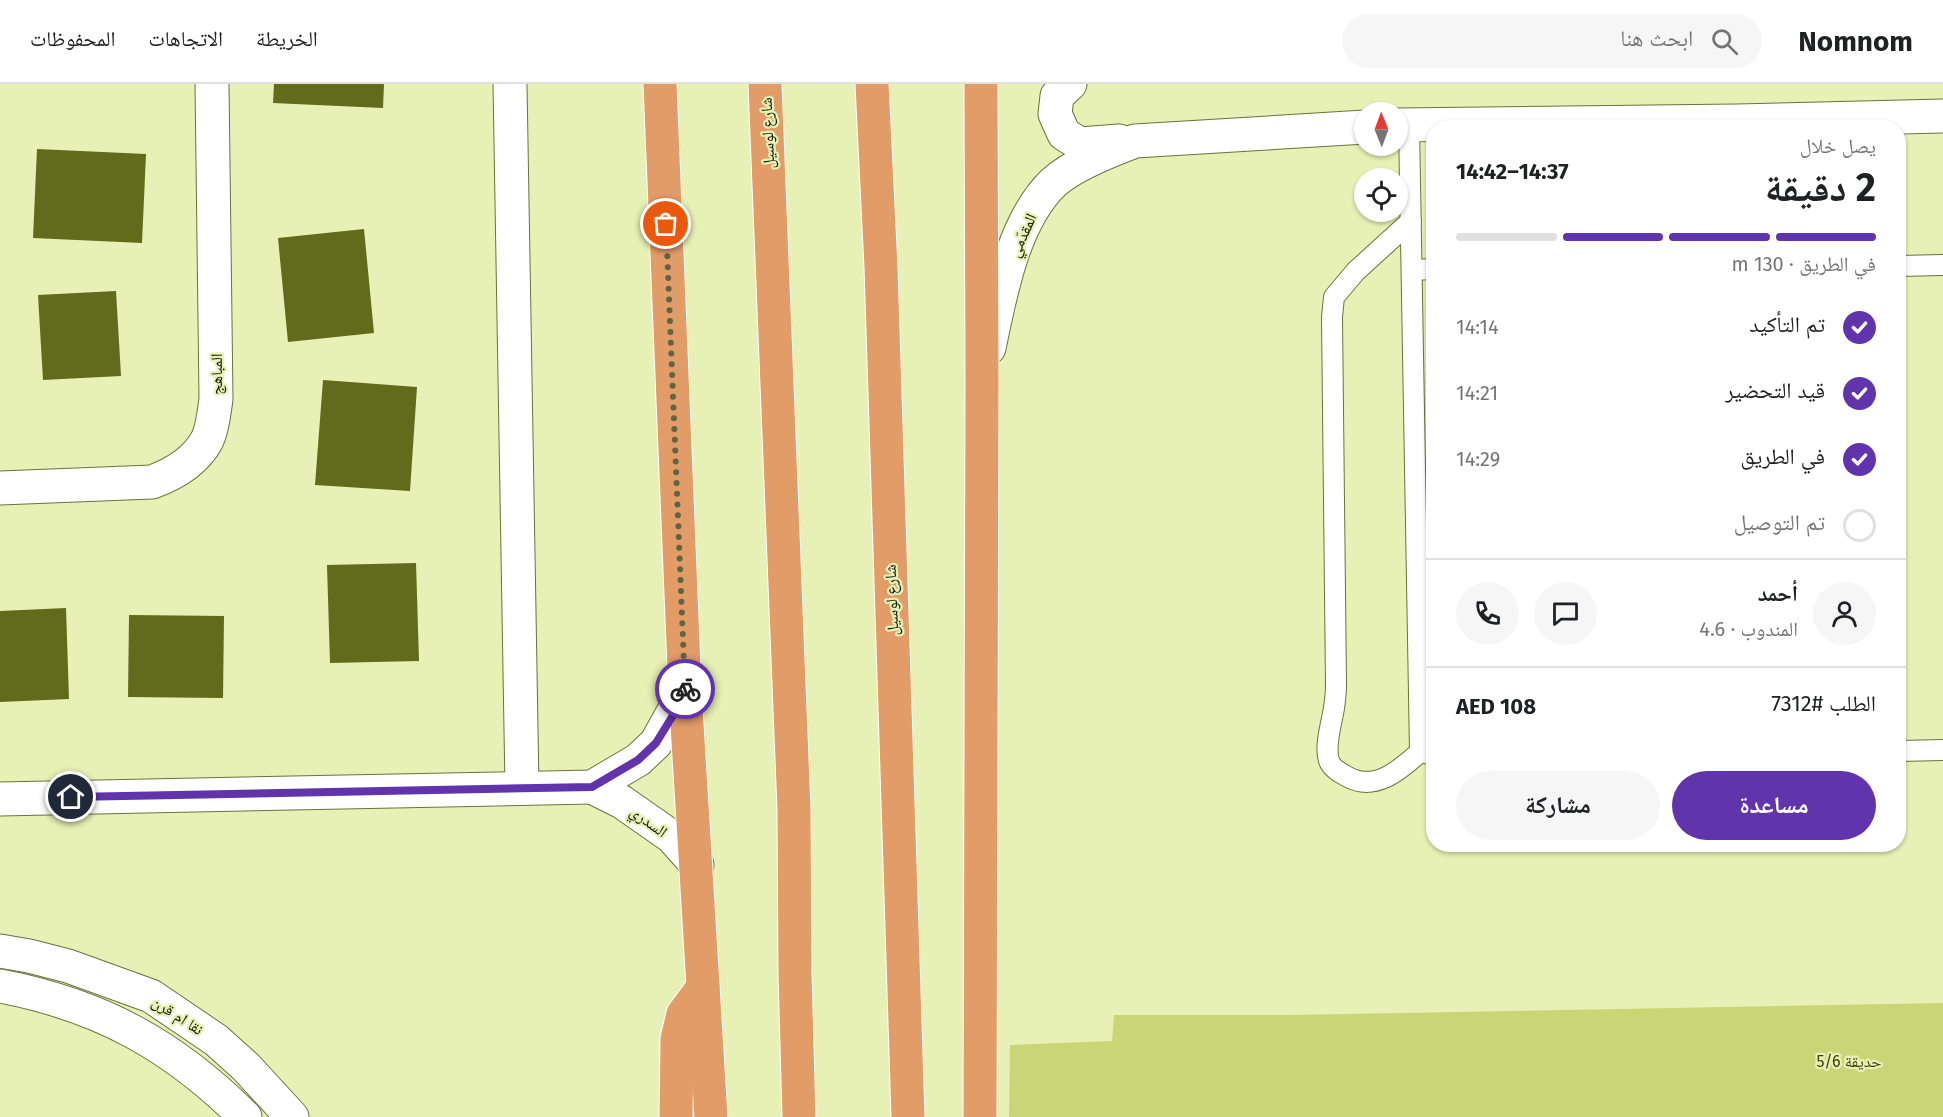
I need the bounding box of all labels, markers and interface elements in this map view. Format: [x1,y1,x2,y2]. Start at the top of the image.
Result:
search box [1342,14,1762,68]
text: ابحث هنا [1620,25,1693,52]
icon: search [1708,25,1741,58]
text: Nomnom [1798,25,1913,58]
text: المحفوظات [30,26,115,52]
text: الاتجاهات [148,26,223,52]
text: الخريطة [256,26,318,52]
street label: شارع لوسيل [757,97,779,169]
north arrow [1354,102,1408,156]
map controls [1354,102,1408,222]
text: يصل خلال [1800,134,1876,158]
text: 14:37–14:42 [1456,158,1569,185]
text: 2 دقيقة [1765,165,1876,211]
button: locate [1354,168,1408,222]
pin [640,198,691,249]
icon: bag [649,207,682,240]
street label: المقدّمي [1004,210,1043,261]
text: في الطريق · 130 m [1732,252,1876,276]
text: تم التأكيد [1749,311,1825,338]
icon: check [1843,311,1876,344]
text: 14:14 [1456,315,1499,339]
street label: المباهج [207,353,227,395]
text: قيد التحضير [1725,377,1825,404]
icon: check [1843,377,1876,410]
text: 14:21 [1456,381,1498,405]
text: في الطريق [1741,443,1825,470]
icon: check [1843,443,1876,476]
text: 14:29 [1456,447,1500,471]
text: تم التوصيل [1734,509,1825,536]
street label: شارع لوسيل [881,564,903,636]
text: أحمد [1758,580,1798,607]
button: phone [1456,582,1519,645]
button: chat [1534,582,1597,645]
button: person [1813,582,1876,645]
text: المندوب · 4.6 [1699,617,1798,641]
courier [655,659,715,719]
icon: bike [669,673,702,706]
text: الطلب #7312 [1771,690,1876,717]
text: AED 108 [1456,693,1536,720]
pin [45,771,96,822]
button: مشاركة [1456,771,1660,840]
button: مساعدة [1672,771,1876,840]
icon: home [54,780,87,813]
street label: السدري [625,802,671,844]
street label: نقا ام قرن [148,992,207,1040]
park label: حديقة 5/6 [1817,1052,1882,1071]

